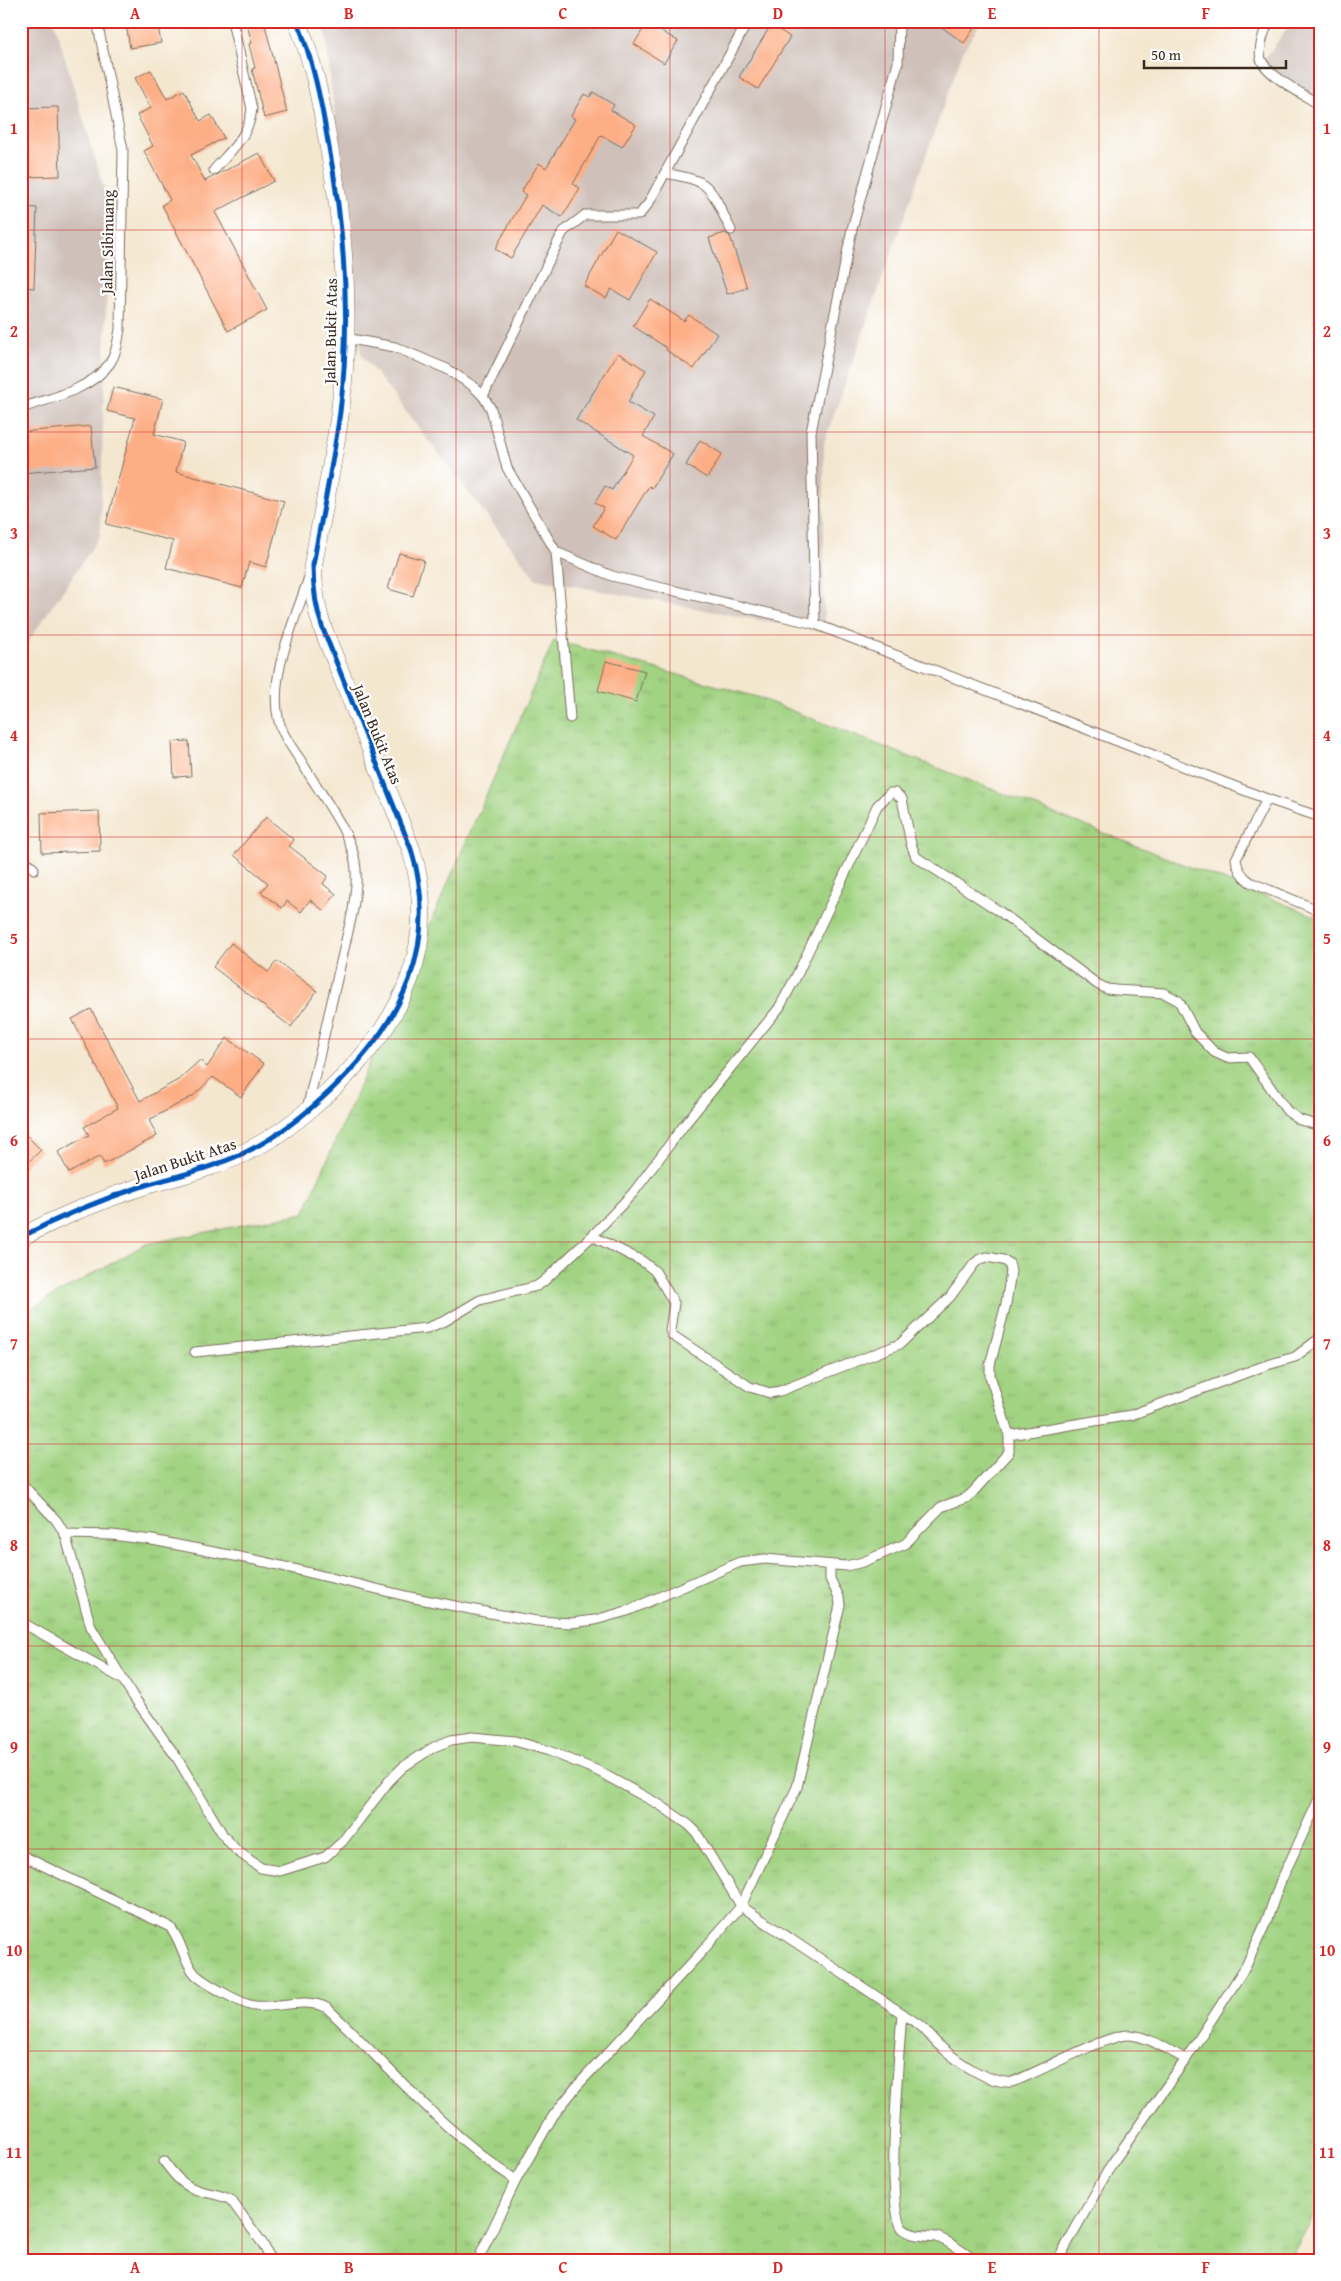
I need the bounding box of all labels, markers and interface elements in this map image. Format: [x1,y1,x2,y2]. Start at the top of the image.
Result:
text: A [130,1,141,25]
text: B [344,1,354,25]
text: C [558,1,568,25]
text: D [773,1,783,25]
text: E [988,1,997,25]
text: F [1202,1,1210,25]
scale bar [1144,38,1286,70]
text: 50 m [1151,44,1182,65]
text: 1 [10,116,18,140]
text: 1 [1323,116,1331,140]
street label: Jalan Sibinuang [94,190,120,296]
street label: Jalan Bukit Atas [317,278,343,386]
text: 2 [10,319,18,343]
text: 2 [1323,319,1331,343]
text: 3 [10,521,18,545]
text: 3 [1323,521,1331,545]
street label: Jalan Bukit Atas [346,679,409,788]
text: 4 [10,723,18,747]
text: 4 [1323,723,1331,747]
text: 5 [10,926,18,950]
text: 5 [1323,926,1331,950]
text: 6 [10,1128,18,1152]
text: 6 [1323,1128,1331,1152]
street label: Jalan Bukit Atas [129,1131,239,1187]
text: 7 [10,1331,18,1355]
text: 7 [1323,1331,1331,1355]
text: 8 [10,1533,18,1557]
text: 8 [1323,1533,1331,1557]
text: 9 [10,1735,18,1759]
text: 9 [1323,1735,1331,1759]
text: 10 [6,1938,22,1962]
text: 10 [1319,1938,1335,1962]
text: 11 [6,2140,22,2164]
text: 11 [1319,2140,1335,2164]
text: A [130,2255,141,2279]
text: B [344,2255,354,2279]
text: C [558,2255,568,2279]
text: D [773,2255,783,2279]
text: E [988,2255,997,2279]
text: F [1202,2255,1210,2279]

